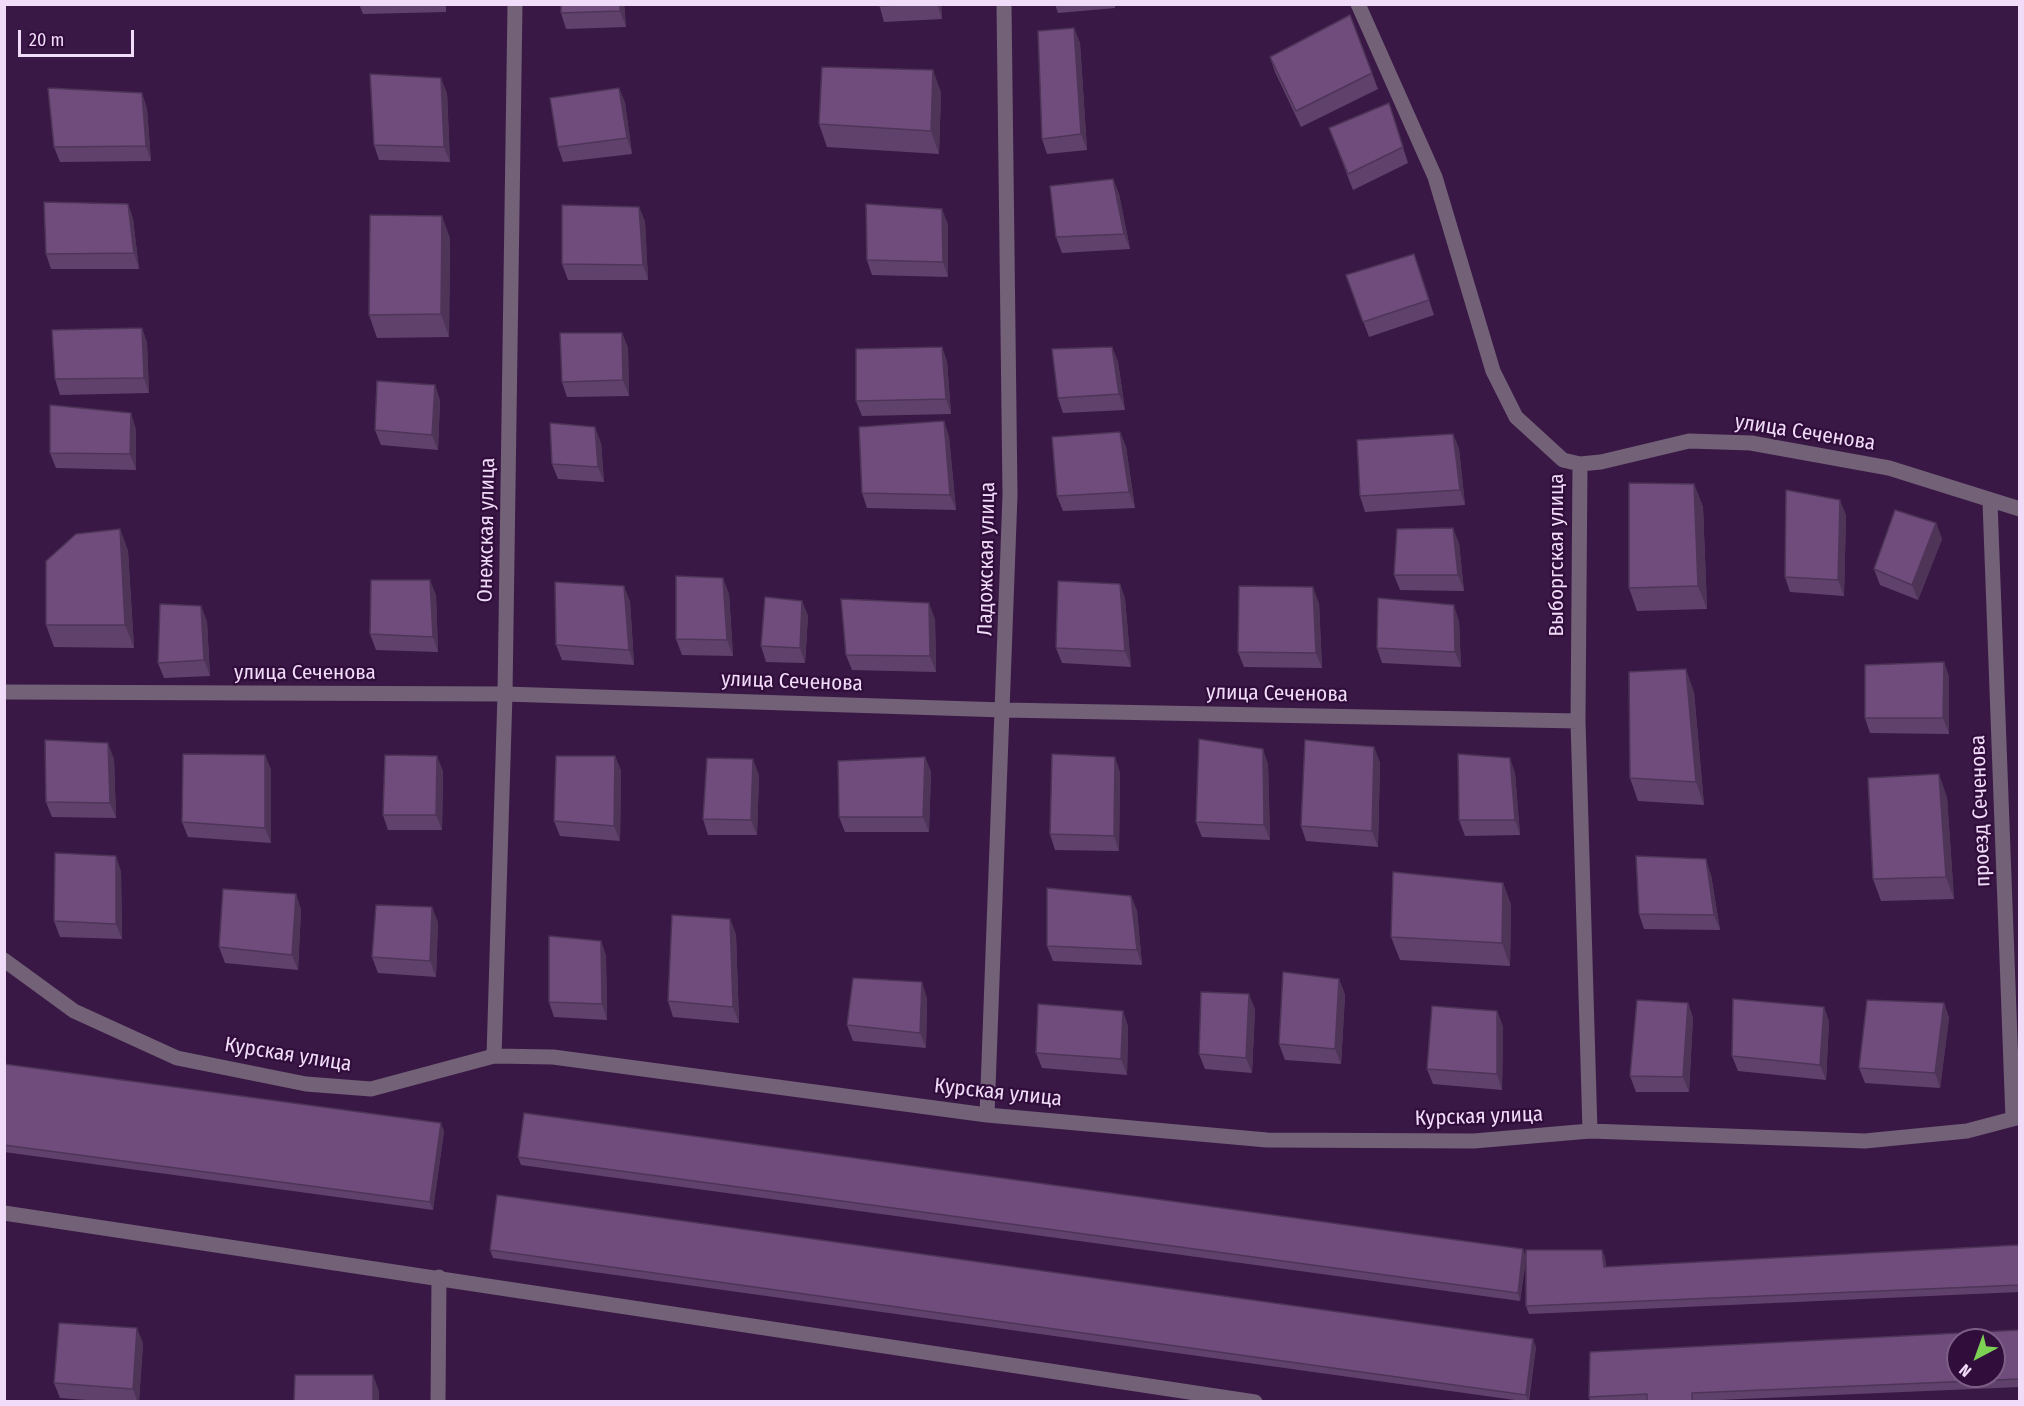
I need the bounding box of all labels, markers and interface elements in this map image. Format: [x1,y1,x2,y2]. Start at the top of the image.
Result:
scale bar [21,18,136,56]
text: 20 m [29,29,64,51]
street label: улица Сеченова [1733,409,1877,457]
street label: Онежская улица [473,457,501,603]
street label: Выборгская улица [1544,474,1570,636]
street label: Ладожская улица [973,482,1001,636]
street label: улица Сеченова [234,660,376,686]
street label: улица Сеченова [721,667,863,697]
street label: улица Сеченова [1206,680,1348,708]
street label: проезд Сеченова [1966,735,1996,887]
street label: Курская улица [223,1033,353,1077]
street label: Курская улица [933,1074,1063,1112]
street label: Курская улица [1414,1102,1544,1132]
north arrow [1946,1328,2006,1388]
text: N [1955,1360,1975,1381]

